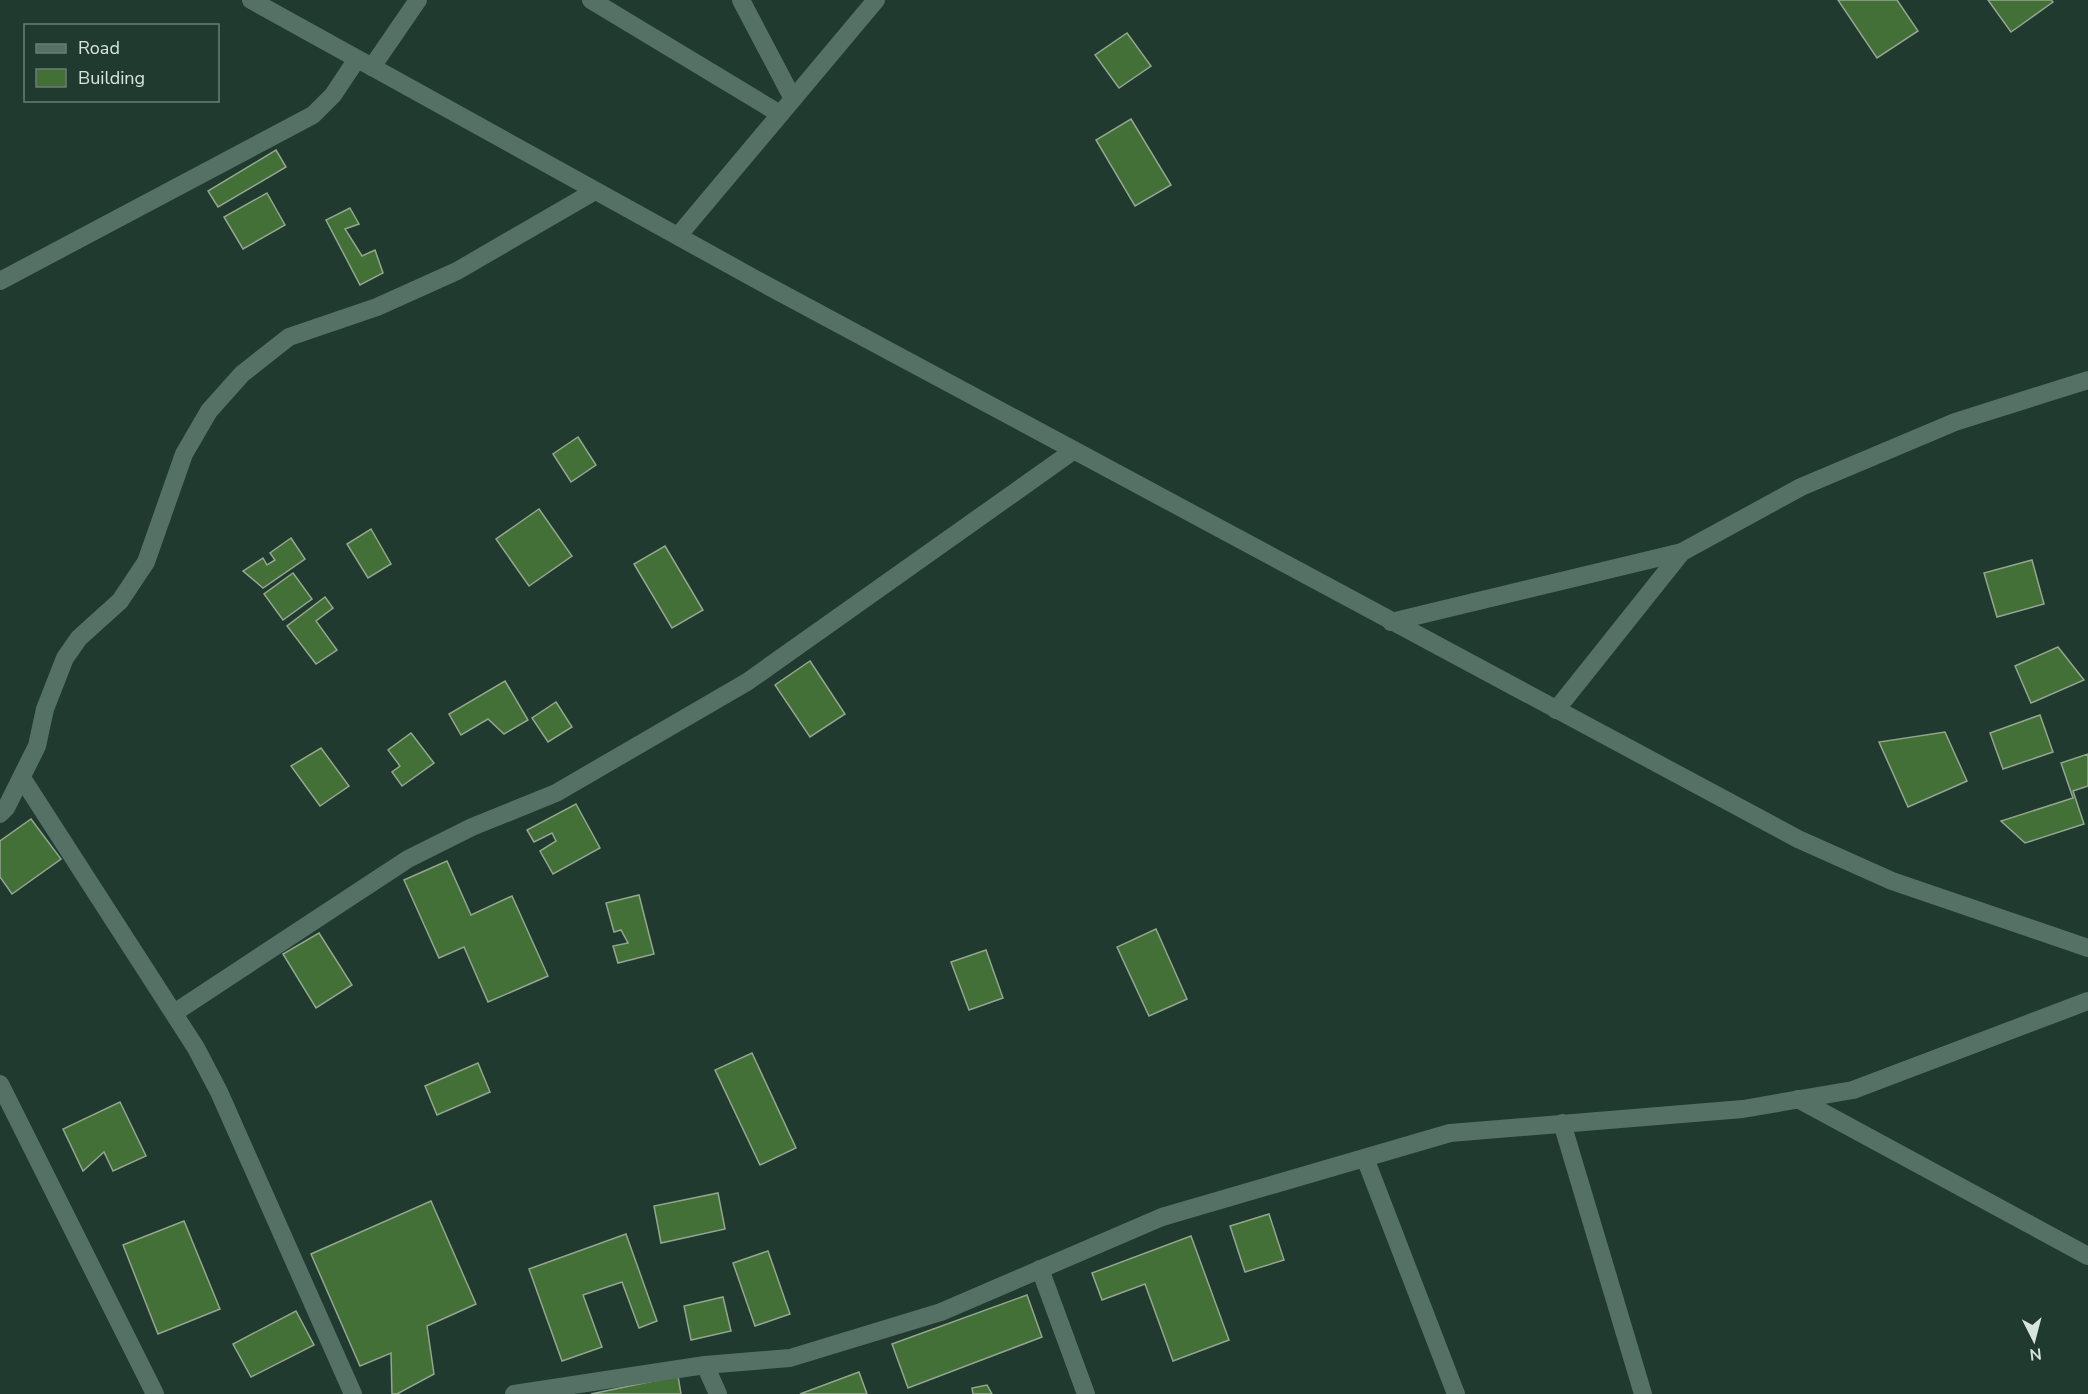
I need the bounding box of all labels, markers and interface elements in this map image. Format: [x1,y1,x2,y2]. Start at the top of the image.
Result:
legend [24,24,219,102]
text: Road [78,36,120,60]
text: Building [78,66,145,90]
north arrow [2004,1310,2064,1370]
text: N [2028,1342,2043,1365]

